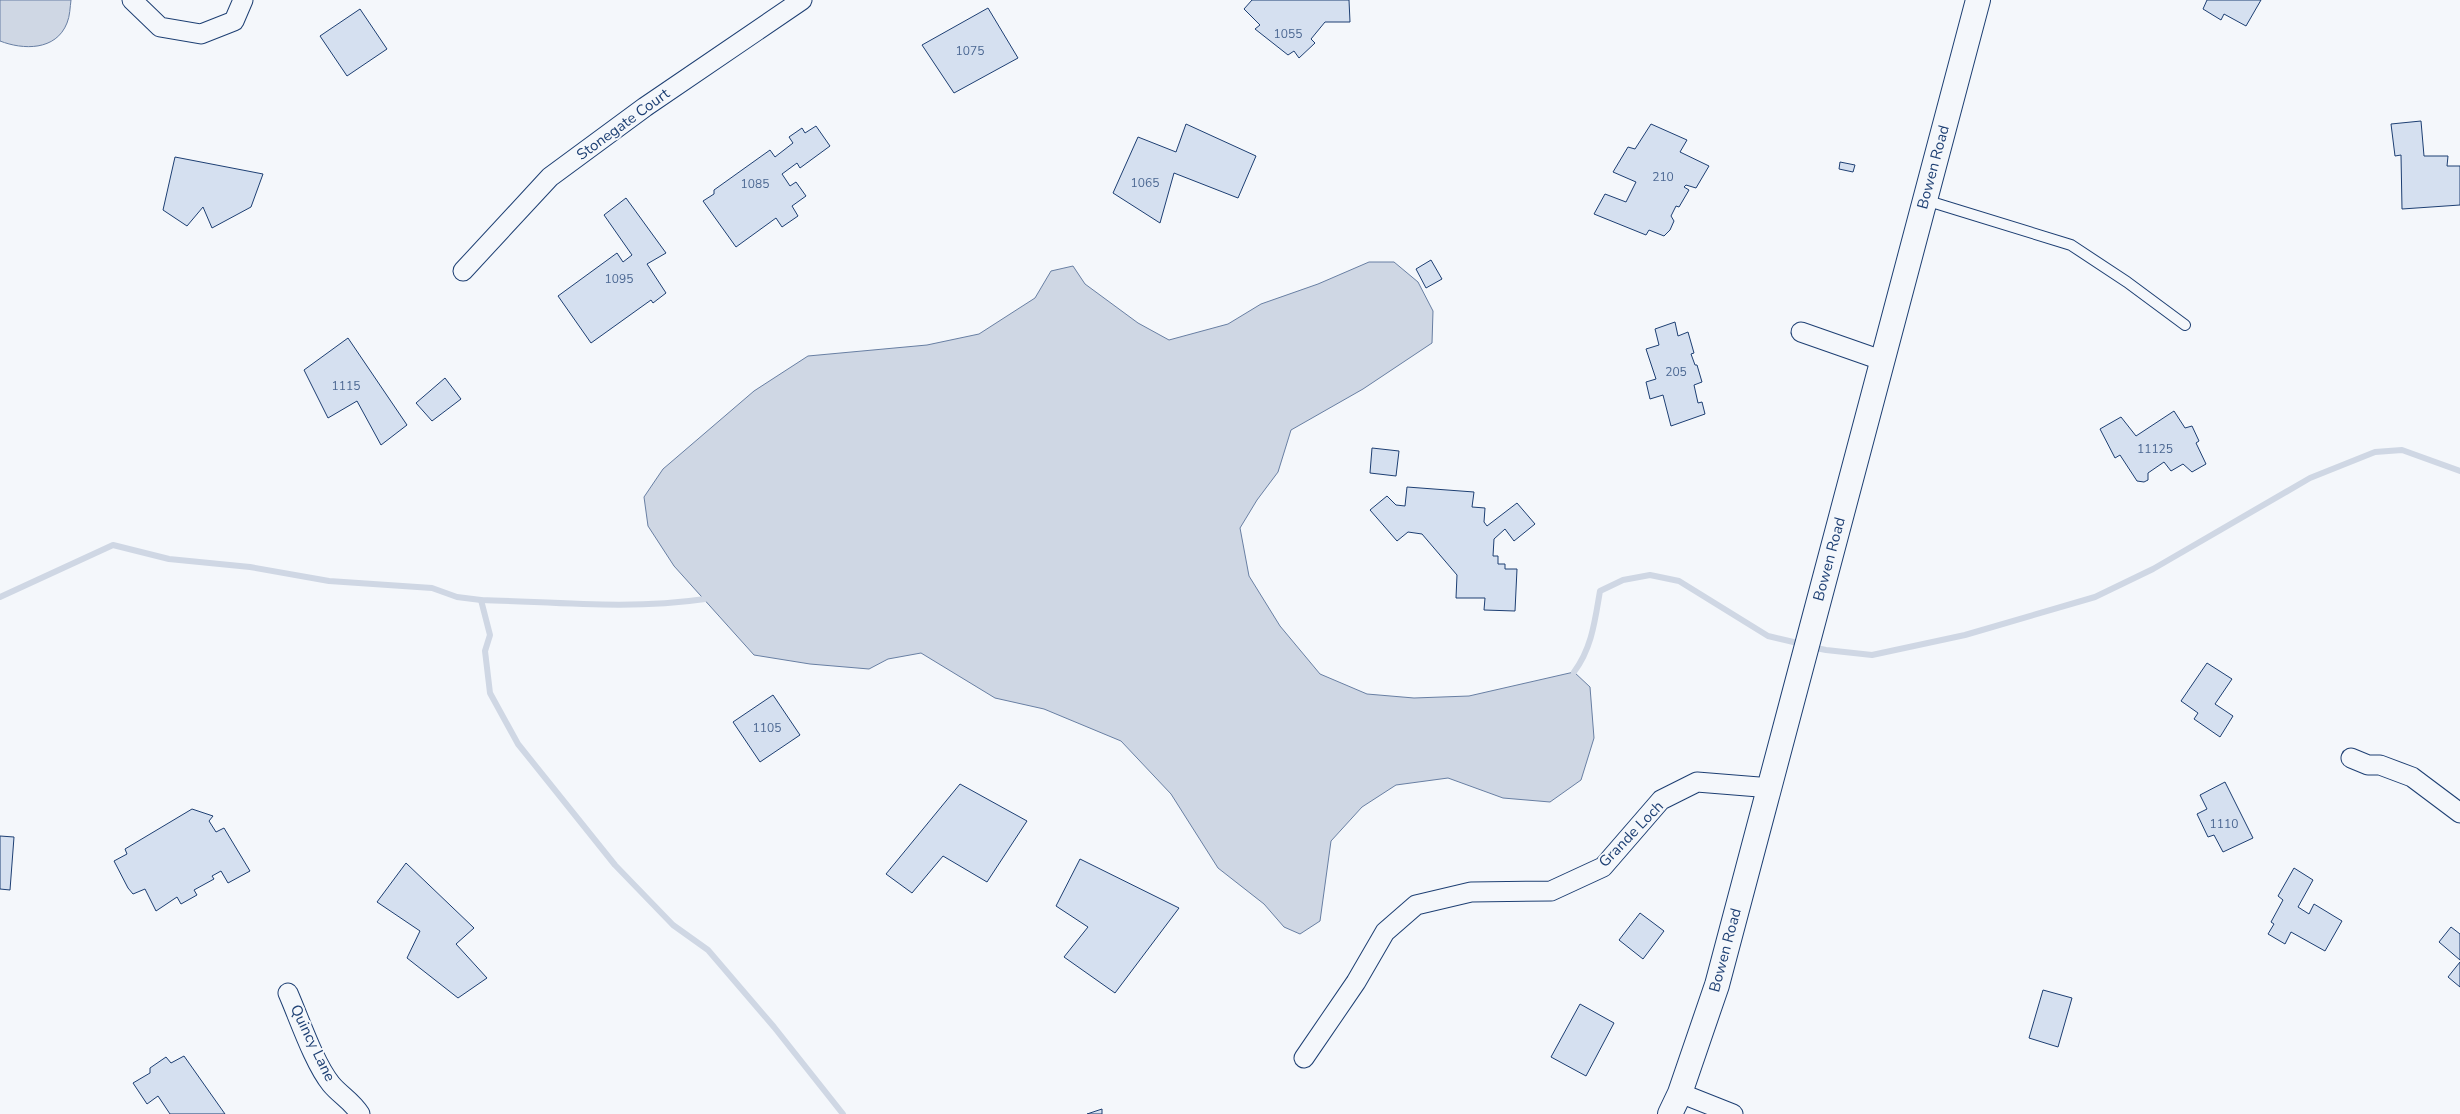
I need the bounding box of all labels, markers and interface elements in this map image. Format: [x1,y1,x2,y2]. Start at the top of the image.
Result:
house number: 1055 [1274,26,1302,42]
house number: 1075 [956,43,984,59]
street label: Stonegate Court [572,83,674,165]
street label: Bowen Road [1912,123,1954,211]
house number: 210 [1652,169,1674,185]
house number: 1065 [1131,175,1159,191]
house number: 1085 [741,176,769,192]
house number: 1095 [605,271,633,287]
house number: 205 [1665,364,1687,380]
house number: 1115 [332,378,360,394]
house number: 11125 [2137,441,2173,457]
street label: Bowen Road [1808,515,1850,603]
house number: 1105 [753,720,781,736]
street label: Grande Loch [1594,796,1668,872]
house number: 1110 [2210,816,2238,832]
street label: Bowen Road [1704,906,1746,994]
street label: Quincy Lane [286,1001,340,1085]

